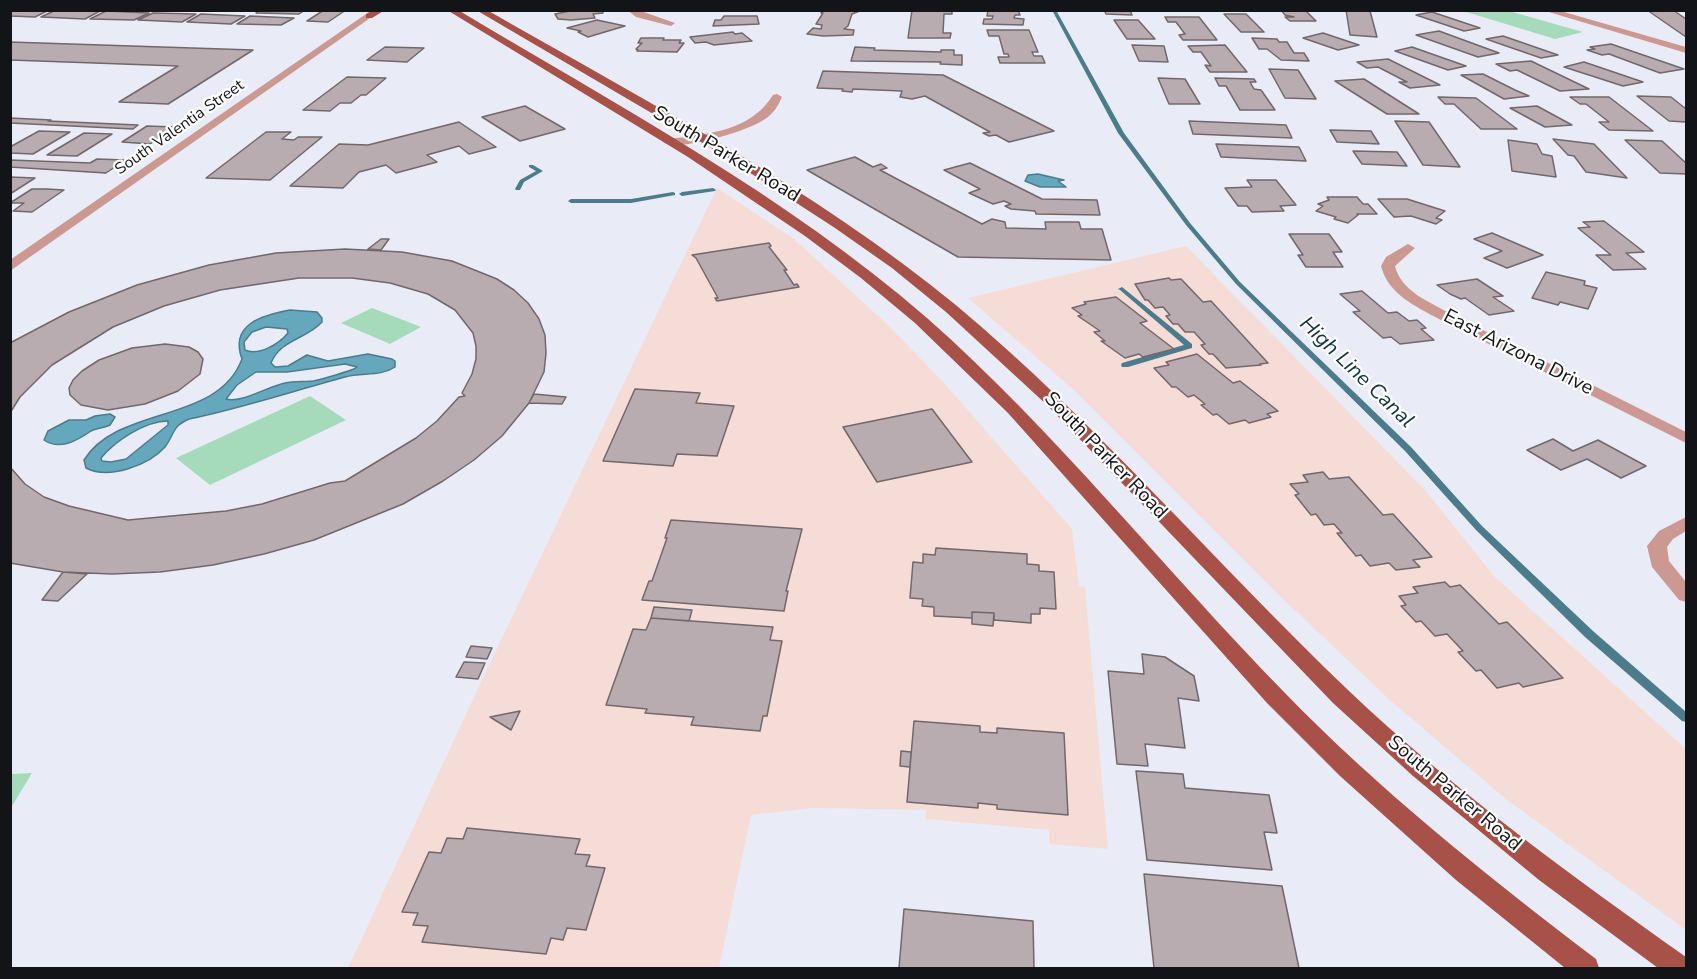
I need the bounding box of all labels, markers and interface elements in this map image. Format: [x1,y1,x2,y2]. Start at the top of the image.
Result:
street label: South Valentia Street [112,76,248,180]
street label: South Parker Road [648,102,804,208]
street label: East Arizona Drive [1439,305,1597,401]
water label: High Line Canal [1293,312,1419,434]
street label: South Parker Road [1038,387,1172,525]
street label: South Parker Road [1382,731,1526,857]

